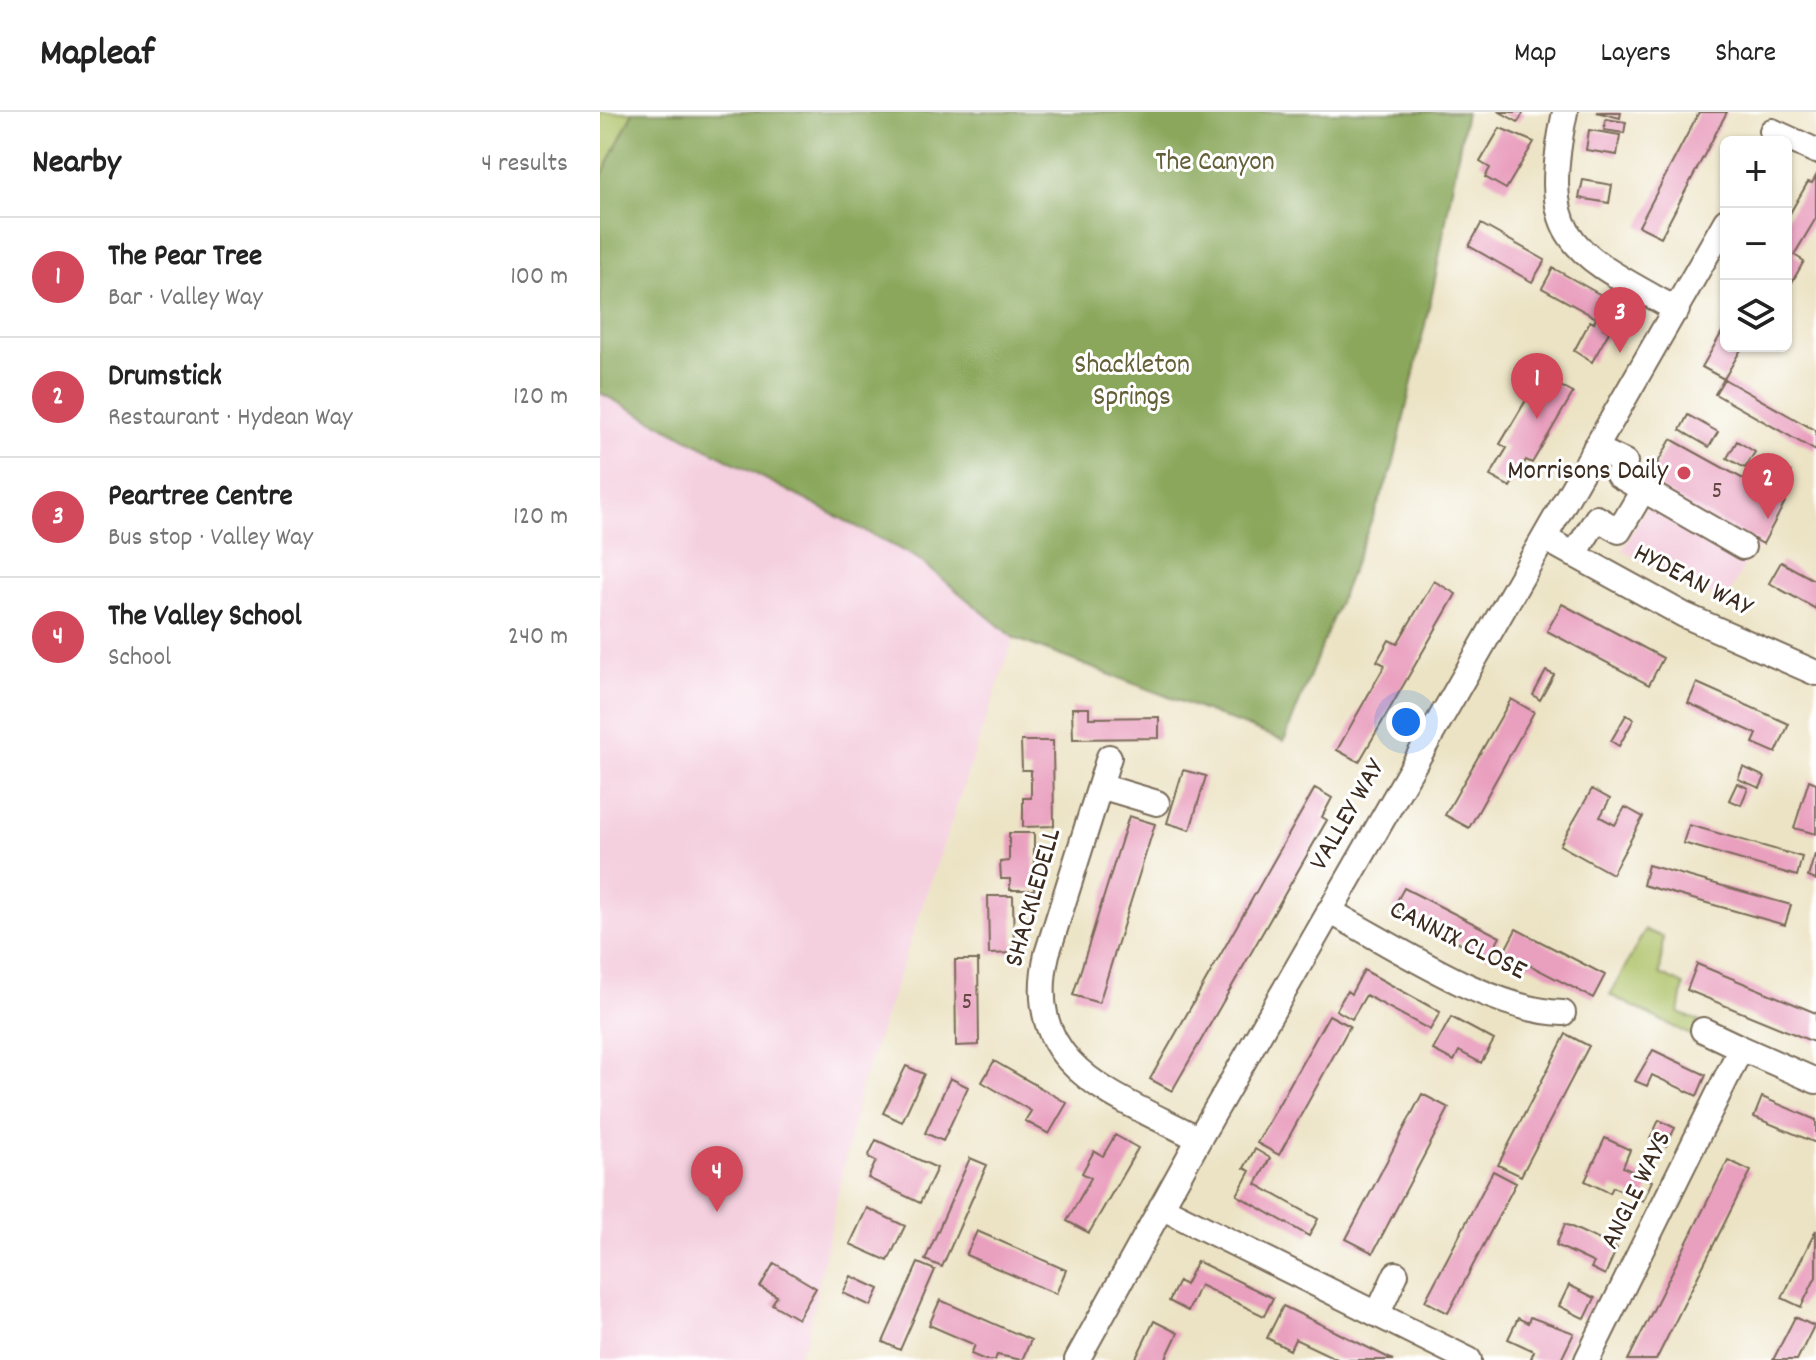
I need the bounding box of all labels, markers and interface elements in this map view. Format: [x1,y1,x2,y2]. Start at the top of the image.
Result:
text: Mapleaf [40,28,155,83]
text: Map [1514,35,1557,75]
text: Layers [1601,35,1671,75]
text: Share [1715,35,1776,75]
map controls [1720,136,1792,352]
button: + [1720,136,1792,208]
text: Nearby [32,140,121,189]
park label: The Canyon [1155,144,1275,184]
text: 4 results [481,146,568,183]
button: − [1720,208,1792,280]
text: The Pear Tree [108,237,262,280]
text: 1 [55,259,61,296]
text: 100 m [510,259,568,296]
text: Bar · Valley Way [108,280,263,317]
button: layers [1720,280,1792,352]
pin: 3 [1594,287,1646,353]
park label: Shackleton Springs [1074,347,1190,419]
pin: 1 [1511,353,1563,419]
text: Drumstick [108,357,222,400]
text: 2 [52,379,64,416]
text: 120 m [513,379,568,416]
text: Restaurant · Hydean Way [108,400,353,437]
place label: Morrisons Daily [1507,453,1669,493]
pin: 2 [1742,453,1794,519]
marker: Morrisons Daily [1675,464,1693,482]
house number: 5 [1711,475,1723,509]
text: Peartree Centre [108,477,293,520]
text: 3 [52,499,64,536]
text: 120 m [513,499,568,536]
text: Bus stop · Valley Way [108,520,313,557]
street label: HYDEAN WAY [1625,535,1759,629]
text: The Valley School [108,597,302,640]
text: 4 [53,619,63,656]
text: 240 m [508,619,568,656]
text: School [108,640,171,677]
your location [1386,702,1426,742]
street label: VALLEY WAY [1301,752,1397,879]
street label: SHACKLEDELL [996,824,1074,972]
street label: CANNIX CLOSE [1382,892,1533,993]
house number: 5 [961,986,973,1020]
street label: ANGLE WAYS [1592,1125,1684,1257]
pin: 4 [691,1146,743,1212]

